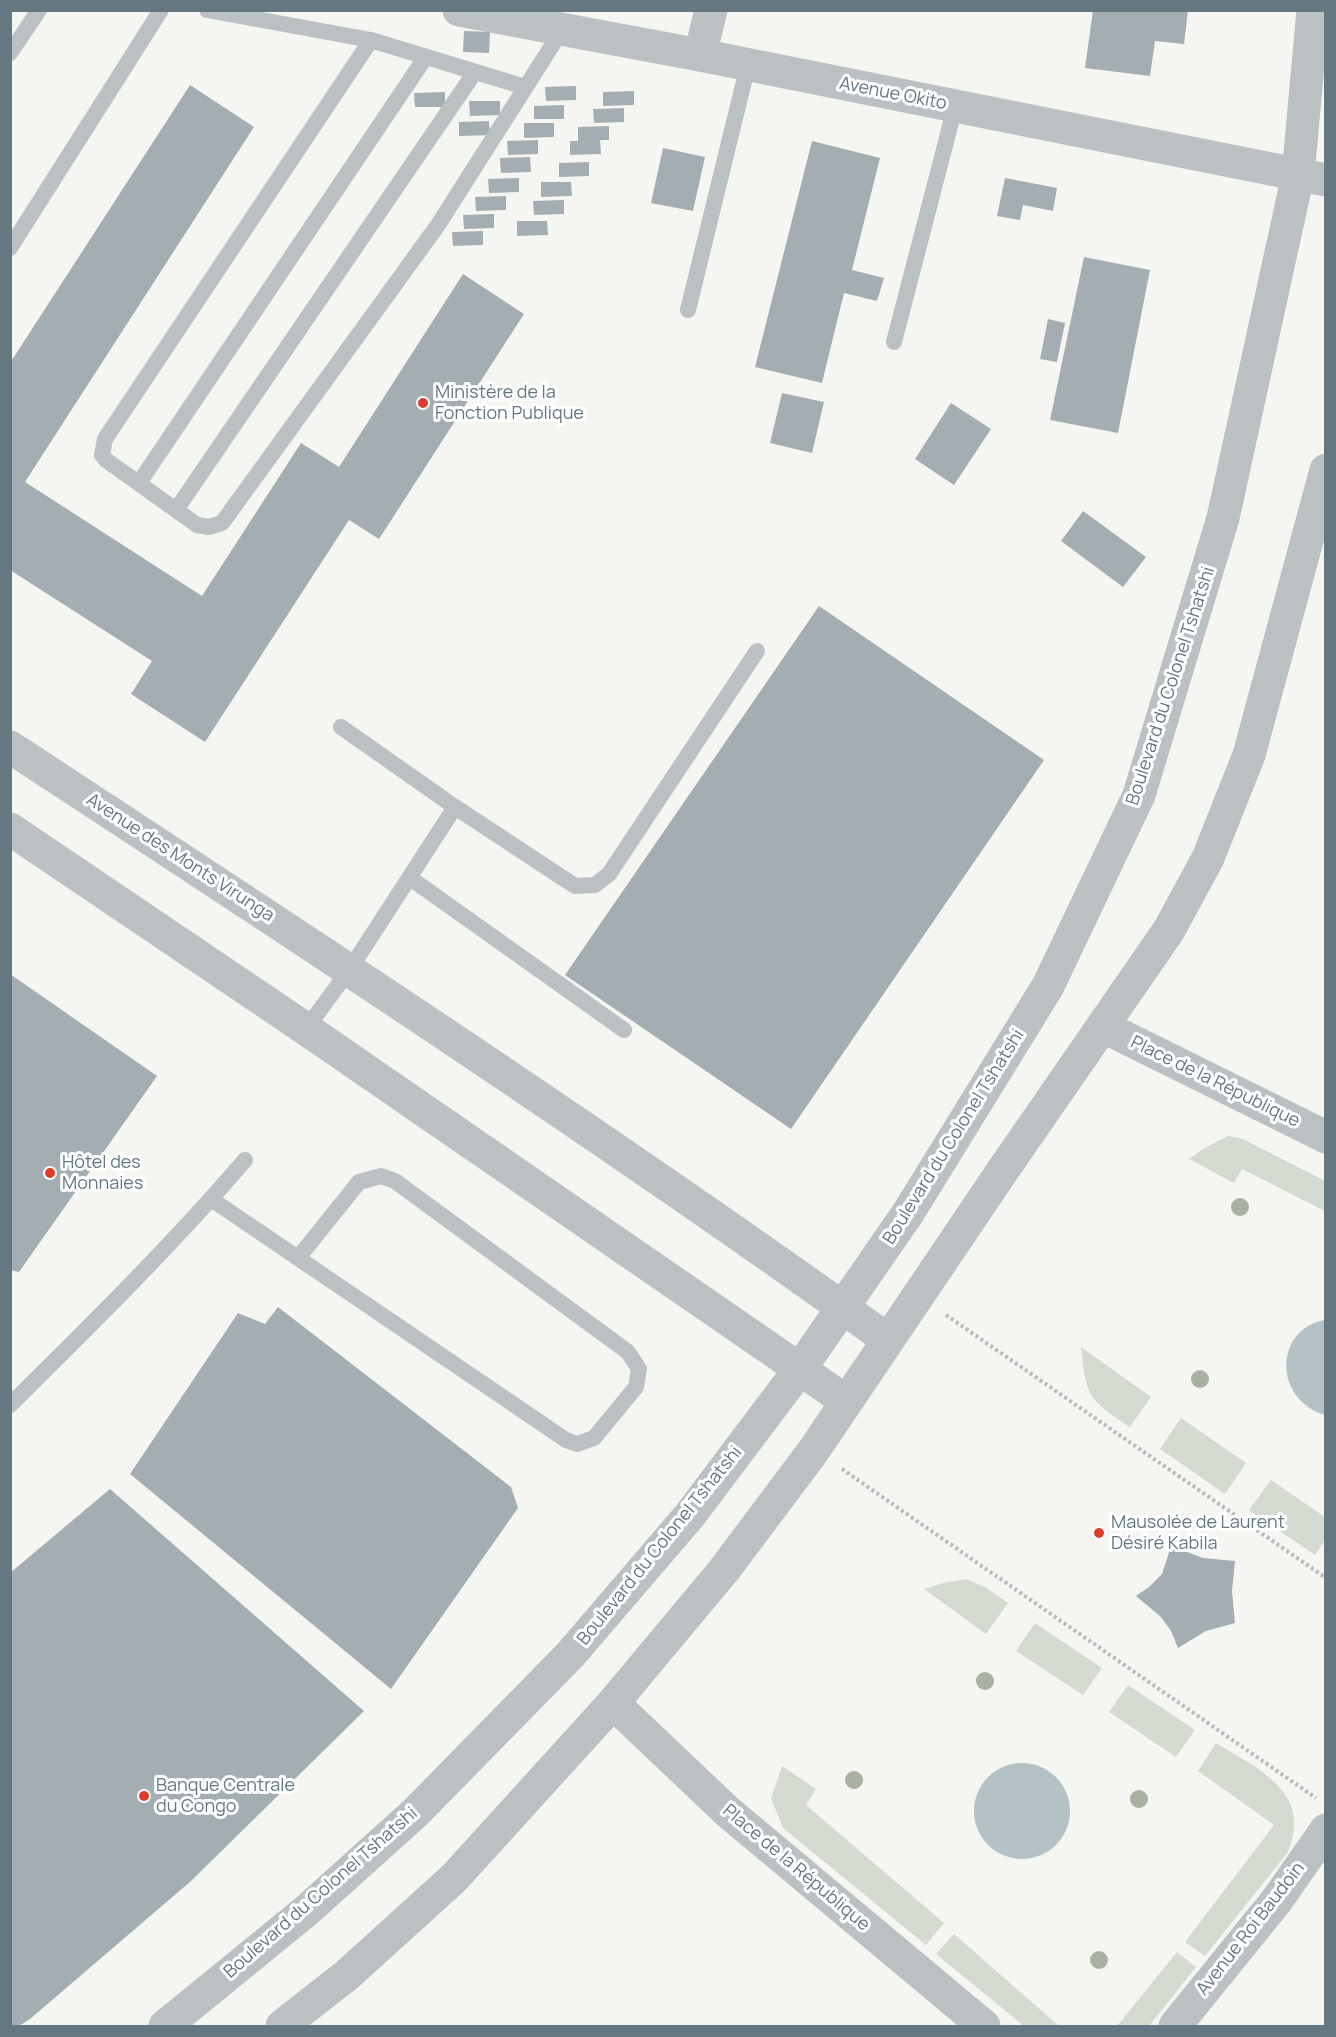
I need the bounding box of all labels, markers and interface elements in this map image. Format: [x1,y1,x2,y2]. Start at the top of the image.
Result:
street label: Avenue Okito [838,73,948,115]
place label: Ministère de la Fonction Publique [435,382,584,424]
marker: Ministère de la Fonction Publique [416,396,430,410]
street label: Boulevard du Colonel Tshatshi [1122,564,1220,808]
street label: Avenue des Monts Virunga [82,789,278,927]
street label: Boulevard du Colonel Tshatshi [879,1025,1029,1249]
street label: Place de la République [1127,1032,1303,1132]
place label: Hôtel des Monnaies [62,1152,143,1194]
marker: Hôtel des Monnaies [43,1166,57,1180]
street label: Boulevard du Colonel Tshatshi [573,1442,747,1650]
place label: Mausolée de Laurent Désiré Kabila [1111,1512,1285,1555]
marker: Mausolée de Laurent Désiré Kabila [1092,1526,1106,1540]
place label: Banque Centrale du Congo [156,1775,295,1818]
marker: Banque Centrale du Congo [137,1789,151,1803]
street label: Place de la République [718,1800,874,1936]
street label: Boulevard du Colonel Tshatshi [220,1803,422,1983]
street label: Avenue Roi Baudoin [1192,1858,1310,2000]

